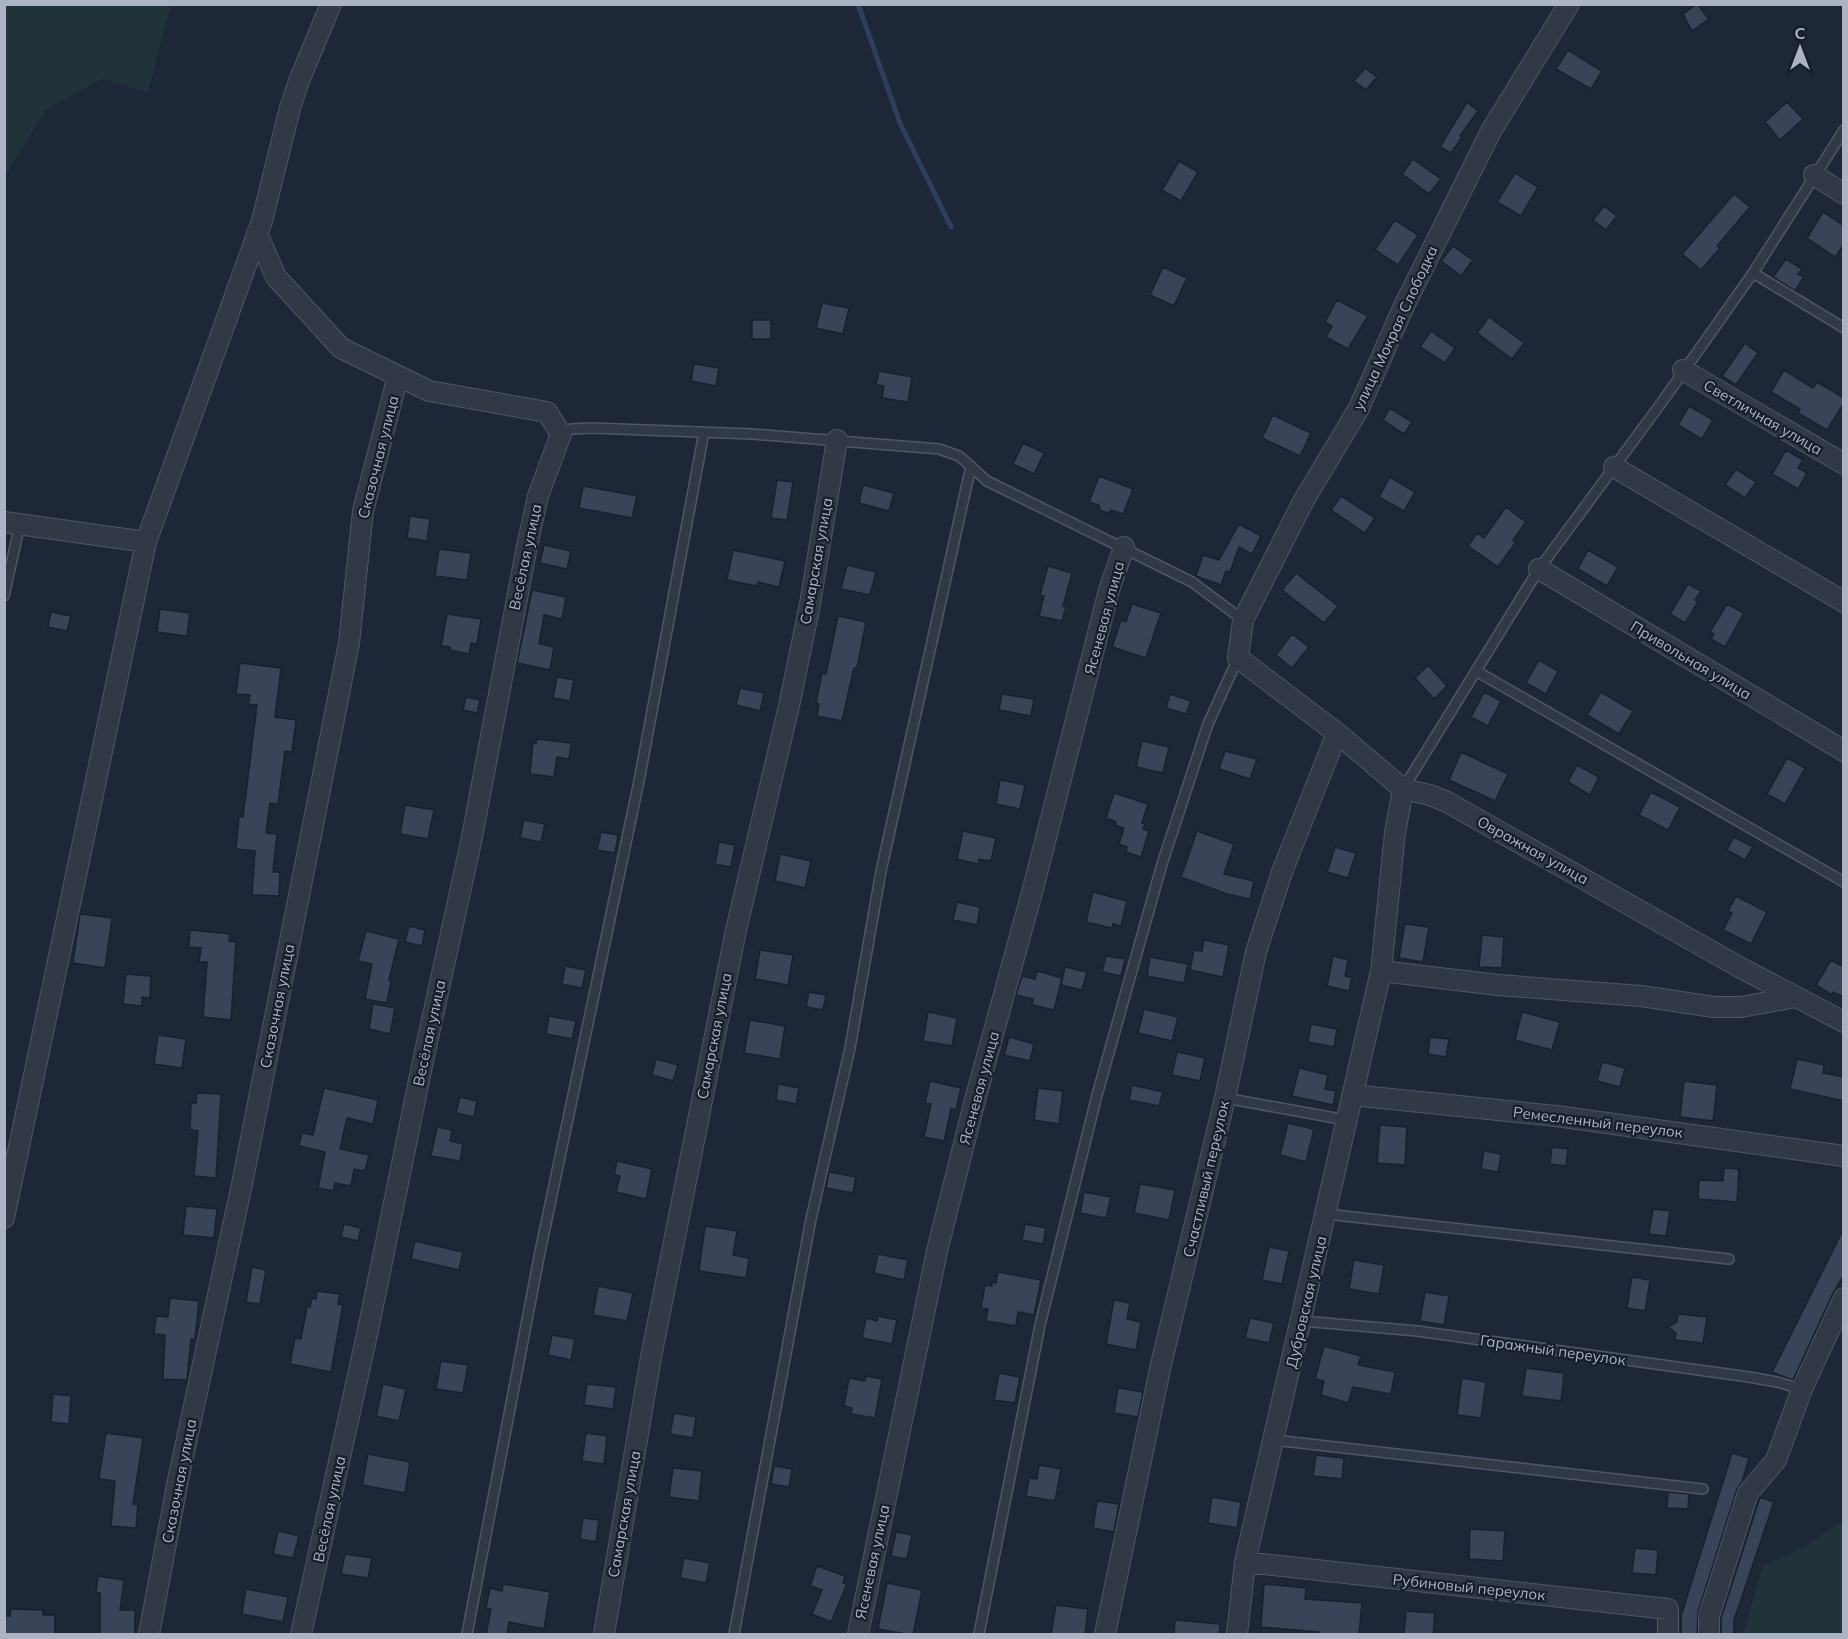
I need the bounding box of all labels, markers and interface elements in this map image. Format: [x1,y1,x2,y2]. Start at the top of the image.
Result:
north arrow [1770,18,1830,78]
text: С [1795,23,1806,43]
street label: улица Мокрая Слободка [1349,243,1441,413]
street label: Светличная улица [1700,375,1826,459]
street label: Сказочная улица [354,393,402,521]
street label: Самарская улица [796,496,836,626]
street label: Весёлая улица [504,502,546,612]
street label: Ясеневая улица [1080,559,1128,677]
street label: Привольная улица [1627,616,1755,704]
street label: Овражная улица [1474,812,1592,888]
street label: Сказочная улица [256,942,298,1070]
street label: Самарская улица [692,971,736,1101]
street label: Весёлая улица [408,978,450,1088]
street label: Ясеневая улица [955,1029,1003,1147]
street label: Счастливый переулок [1179,1098,1233,1259]
street label: Ремесленный переулок [1512,1102,1685,1142]
street label: Дубровская улица [1282,1234,1330,1370]
street label: Гаражный переулок [1479,1330,1628,1370]
street label: Сказочная улица [158,1417,200,1545]
street label: Самарская улица [604,1449,644,1579]
street label: Весёлая улица [308,1454,350,1564]
street label: Ясеневая улица [851,1503,893,1621]
street label: Рубиновый переулок [1392,1570,1547,1605]

